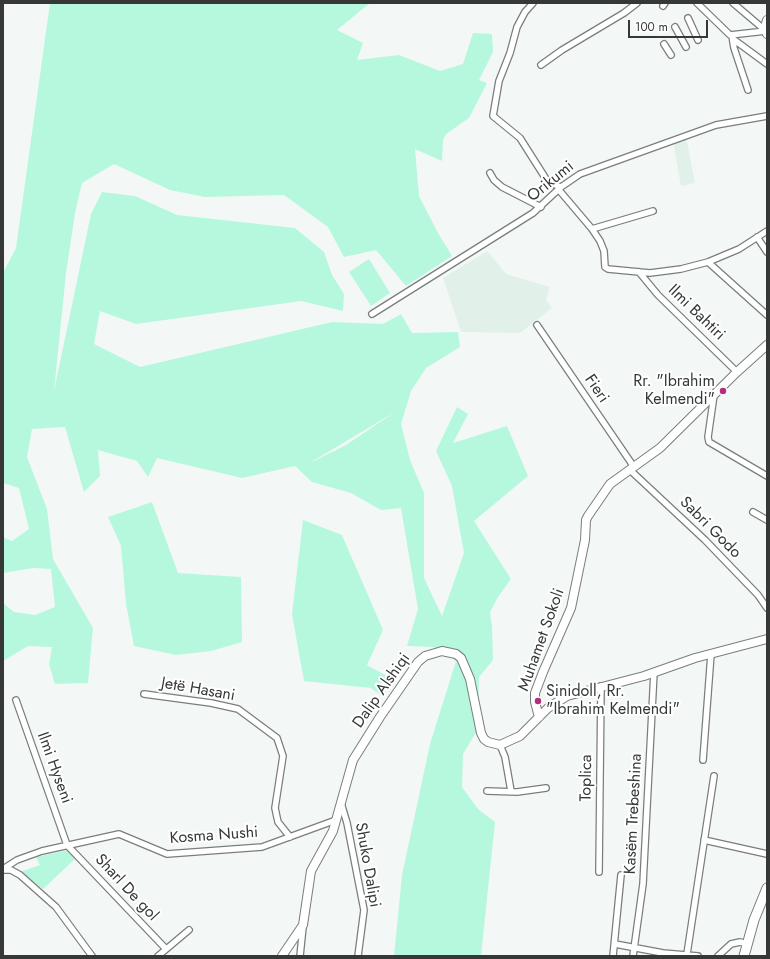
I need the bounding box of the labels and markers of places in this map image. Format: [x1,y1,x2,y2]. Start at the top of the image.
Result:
place label: Rr. "Ibrahim Kelmendi" [633,372,715,410]
marker: Rr. "Ibrahim Kelmendi" [718,386,728,396]
place label: Sinidoll, Rr. "Ibrahim Kelmendi" [546,682,680,720]
marker: Sinidoll, Rr. "Ibrahim Kelmendi" [533,696,543,706]

